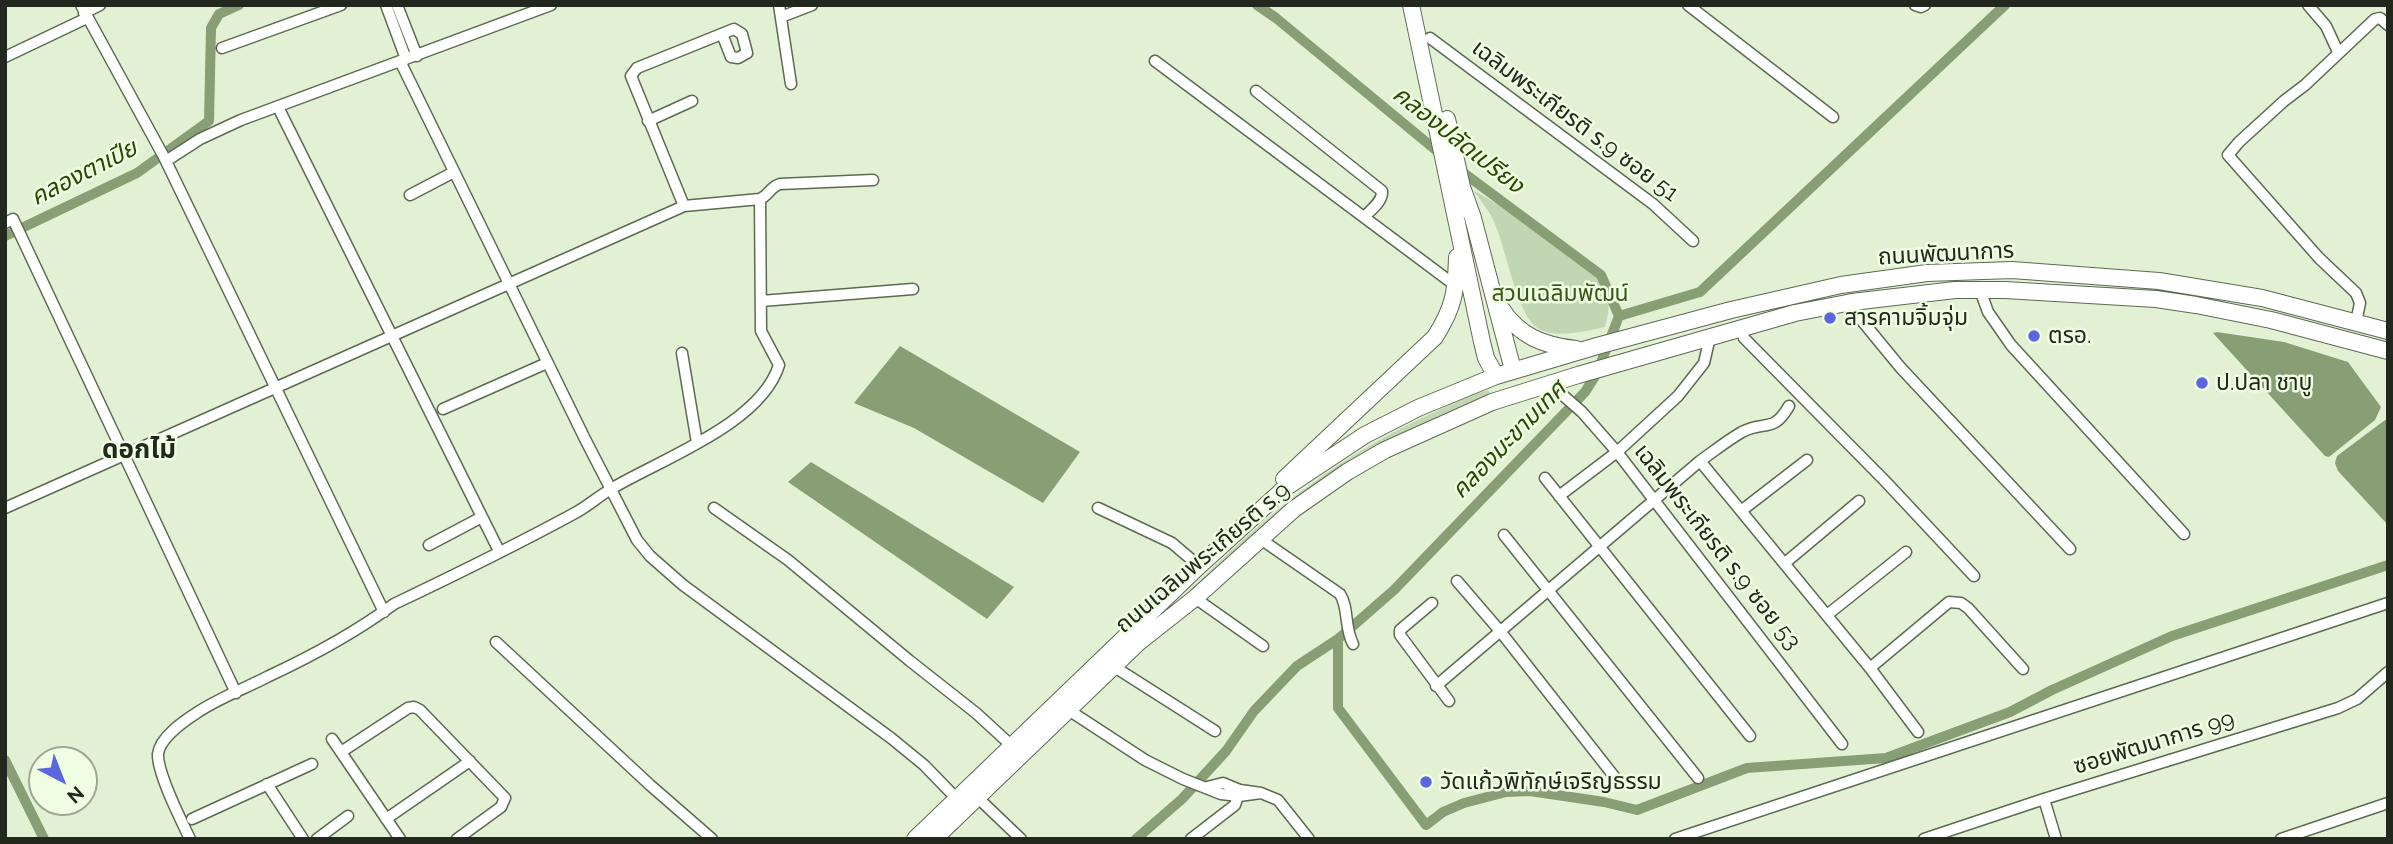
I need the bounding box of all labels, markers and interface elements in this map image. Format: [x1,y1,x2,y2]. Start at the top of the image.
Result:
street label: เฉลิมพระเกียรติ ร.9 ซอย 51 [1466,34,1684,208]
water label: คลองปลัดเปรียง [1387,80,1529,200]
water label: คลองตาเปีย [26,134,142,212]
street label: ถนนพัฒนาการ [1877,237,2015,271]
park label: สวนเฉลิมพัฒน์ [1491,280,1629,308]
place label: สารคามจิ้มจุ่ม [1844,304,1968,332]
marker: สารคามจิ้มจุ่ม [1822,310,1838,326]
place label: ตรอ. [2048,322,2091,350]
marker: ตรอ. [2026,328,2042,344]
place label: ป.ปลา ชาบู [2216,369,2312,397]
water label: คลองมะขามเทศ [1446,375,1572,505]
marker: ป.ปลา ชาบู [2194,375,2210,391]
district label: ดอกไม้ [102,434,176,466]
street label: เฉลิมพระเกียรติ ร.9 ซอย 53 [1628,438,1806,656]
street label: ถนนเฉลิมพระเกียรติ ร.9 [1110,477,1296,639]
street label: ซอยพัฒนาการ 99 [2070,705,2238,781]
north arrow [28,746,98,816]
place label: วัดแก้วพิทักษ์เจริญธรรม [1440,768,1662,796]
marker: วัดแก้วพิทักษ์เจริญธรรม [1418,774,1434,790]
text: N [63,782,88,808]

